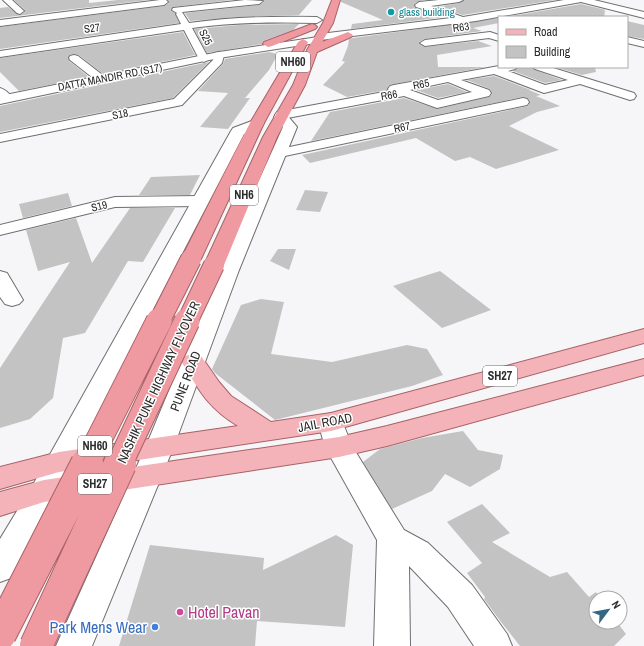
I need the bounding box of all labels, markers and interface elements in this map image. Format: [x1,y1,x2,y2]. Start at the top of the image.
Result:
place label: glass building [399,5,455,19]
marker: glass building [386,7,396,17]
legend [498,16,628,68]
street label: R63 [452,19,470,35]
street label: S27 [83,20,101,36]
text: Road [534,24,558,40]
street label: S25 [196,27,216,47]
text: Building [534,44,571,60]
road number: NH60 [276,52,310,72]
street label: DATTA MANDIR RD (S17) [57,60,163,94]
street label: R65 [412,76,430,92]
street label: R66 [380,87,398,103]
street label: S18 [111,106,129,122]
street label: R67 [392,118,412,136]
road number: NH6 [230,185,258,205]
street label: S19 [90,197,108,215]
street label: NASHIK PUNE HIGHWAY FLYOVER [113,298,204,466]
street label: PUNE ROAD [166,348,205,414]
road number: SH27 [483,366,517,386]
street label: JAIL ROAD [297,409,354,436]
road number: NH60 [78,436,112,456]
road number: SH27 [78,474,112,494]
north arrow [588,590,628,630]
text: N [609,598,624,611]
place label: Hotel Pavan [188,601,259,623]
marker: Hotel Pavan [175,607,185,617]
place label: Park Mens Wear [50,616,148,638]
marker: Park Mens Wear [150,622,160,632]

